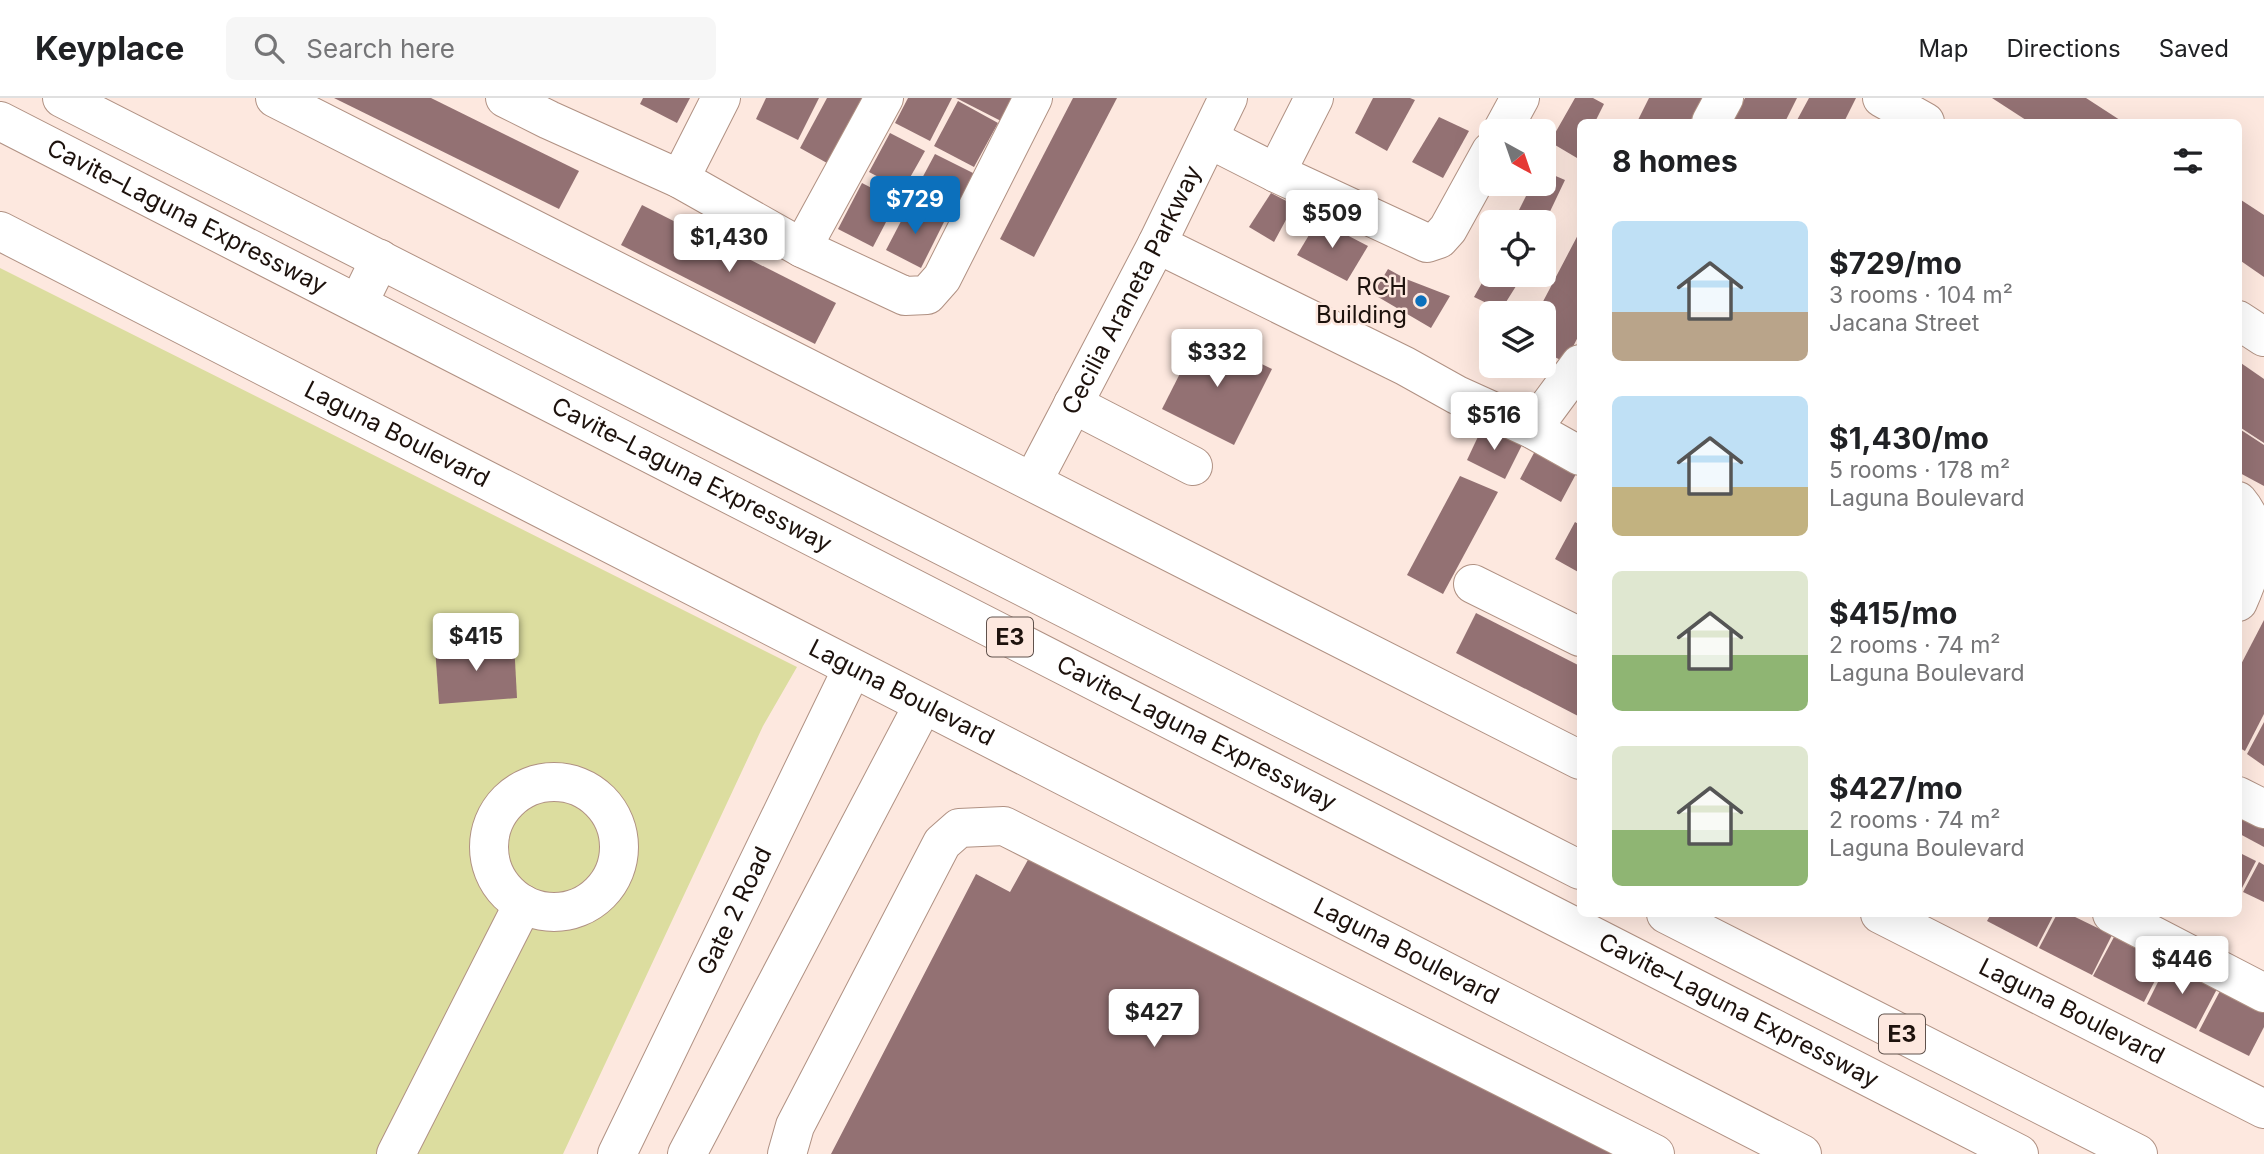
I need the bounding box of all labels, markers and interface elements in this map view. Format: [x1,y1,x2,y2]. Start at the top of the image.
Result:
search box [226,17,716,80]
text: Keyplace [35,28,184,68]
icon: search [250,29,288,67]
text: Search here [306,33,455,64]
text: Map [1919,34,1968,63]
text: Directions [2006,34,2121,63]
text: Saved [2159,34,2229,63]
north arrow [1479,119,1556,196]
map controls [1479,119,1556,378]
street label: Cavite–Laguna Expressway [42,133,332,300]
icon: filters [2169,142,2207,180]
text: 8 homes [1612,143,1738,179]
street label: Cecilia Araneta Parkway [1055,160,1207,419]
pin: $729 [874,176,956,236]
text: $729 [886,185,944,213]
pin: $509 [1291,190,1373,250]
text: $509 [1302,199,1362,227]
button: locate [1479,210,1556,287]
pin: $1,430 [672,214,786,274]
text: $1,430 [690,223,768,251]
text: $729/mo [1829,245,1962,281]
icon: home [1668,249,1752,333]
place label: RCH Building [1316,272,1407,329]
text: 3 rooms · 104 m² [1829,281,2013,309]
marker: RCH Building [1413,293,1429,309]
button: layers [1479,301,1556,378]
text: Jacana Street [1829,309,1979,337]
pin: $332 [1176,330,1258,389]
text: $332 [1187,338,1247,366]
street label: Laguna Boulevard [300,374,495,493]
street label: Cavite–Laguna Expressway [547,391,837,558]
pin: $516 [1453,392,1535,452]
text: $516 [1467,401,1521,429]
text: $1,430/mo [1829,420,1989,456]
icon: home [1668,424,1752,508]
text: 5 rooms · 178 m² [1829,456,2010,484]
text: Laguna Boulevard [1829,484,2025,512]
text: $415/mo [1829,595,1957,631]
icon: home [1668,599,1752,683]
pin: $415 [435,614,517,673]
road number: E3 [987,618,1033,656]
text: $415 [449,622,503,650]
text: 2 rooms · 74 m² [1829,631,2001,659]
street label: Laguna Boulevard [804,633,999,752]
street label: Cavite–Laguna Expressway [1052,649,1342,816]
text: Laguna Boulevard [1829,659,2025,687]
text: $427/mo [1829,770,1963,806]
icon: home [1668,774,1752,858]
text: 2 rooms · 74 m² [1829,806,2001,834]
text: Laguna Boulevard [1829,834,2025,862]
street label: Gate 2 Road [691,842,778,980]
street label: Laguna Boulevard [1309,891,1504,1010]
street label: Cavite–Laguna Expressway [1594,926,1884,1094]
pin: $446 [2141,936,2223,996]
text: $446 [2151,945,2213,973]
street label: Laguna Boulevard [1974,952,2170,1070]
pin: $427 [1113,990,1195,1049]
text: $427 [1125,998,1183,1026]
road number: E3 [1879,1015,1925,1054]

